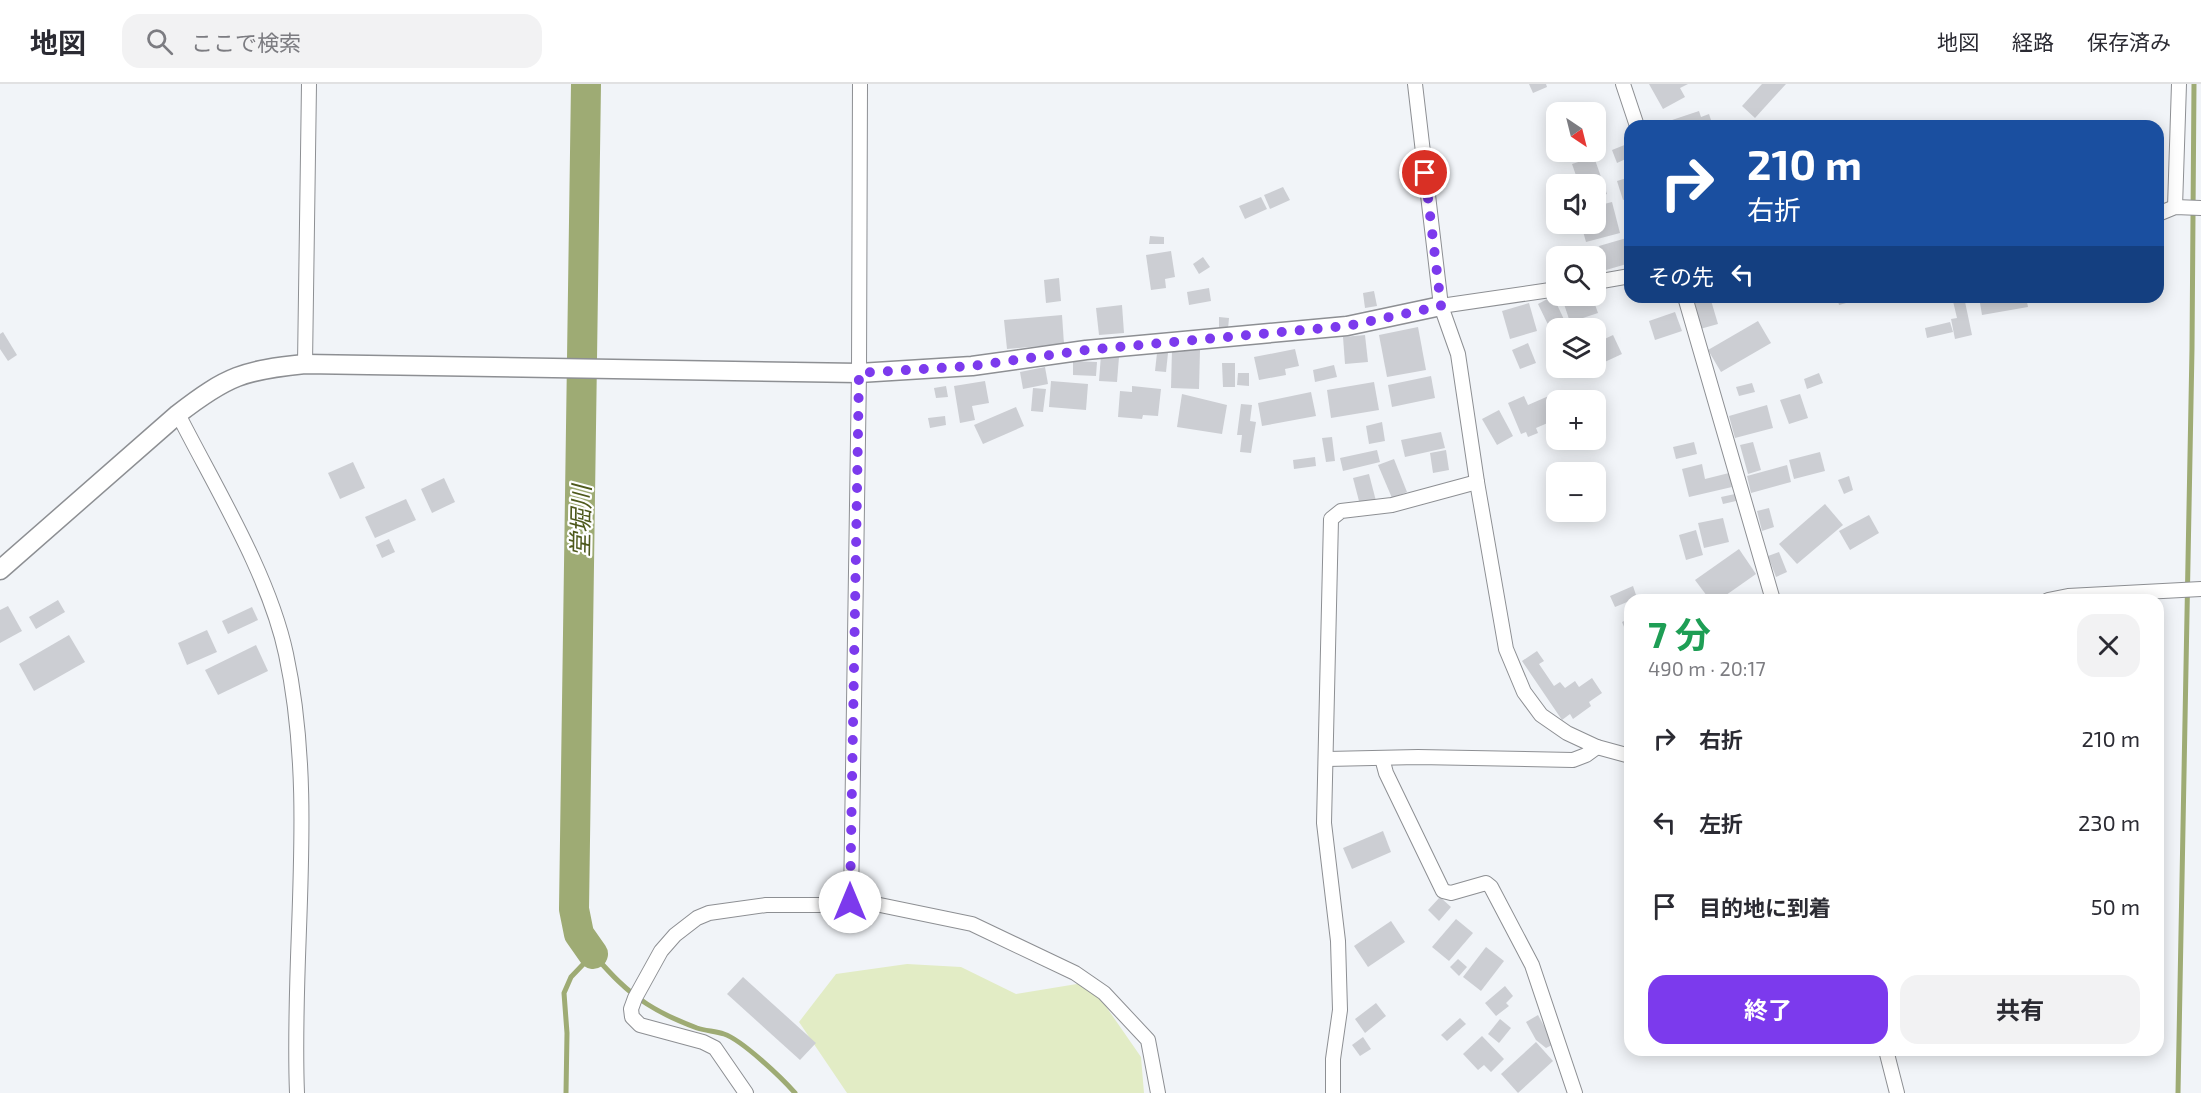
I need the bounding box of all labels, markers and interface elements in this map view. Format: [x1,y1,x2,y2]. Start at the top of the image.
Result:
search box [122,14,542,68]
text: 地図 [30,25,86,59]
icon: search [143,25,176,58]
text: ここで検索 [191,29,301,55]
text: 地図 [1937,29,1979,54]
text: 経路 [2012,29,2054,54]
text: 保存済み [2087,29,2171,54]
north arrow [1546,102,1606,162]
map controls [1546,102,1606,522]
text: 210 m [1747,138,1862,188]
icon: right [1648,144,1726,222]
pin [1399,147,1450,198]
icon: arrive [1408,156,1441,189]
button: sound [1546,174,1606,234]
text: 右折 [1747,193,1801,225]
button: search [1546,246,1606,306]
icon: left [1726,258,1759,291]
text: その先 [1648,263,1714,289]
button: layers [1546,318,1606,378]
button: + [1546,390,1606,450]
button: − [1546,462,1606,522]
water label: 堂堀川 [565,482,595,557]
text: 7 分 [1648,612,1711,655]
button: close [2077,614,2140,677]
text: 490 m · 20:17 [1648,656,1766,680]
icon: right [1648,722,1681,755]
text: 210 m [2081,725,2140,751]
text: 右折 [1699,726,1743,752]
icon: left [1648,806,1681,839]
text: 230 m [2078,809,2140,835]
text: 左折 [1699,810,1743,836]
position arrow [818,870,882,934]
icon: arrive [1648,890,1681,923]
text: 50 m [2091,893,2140,919]
text: 目的地に到着 [1699,894,1831,920]
button: 終了 [1648,975,1888,1044]
button: 共有 [1900,975,2140,1044]

